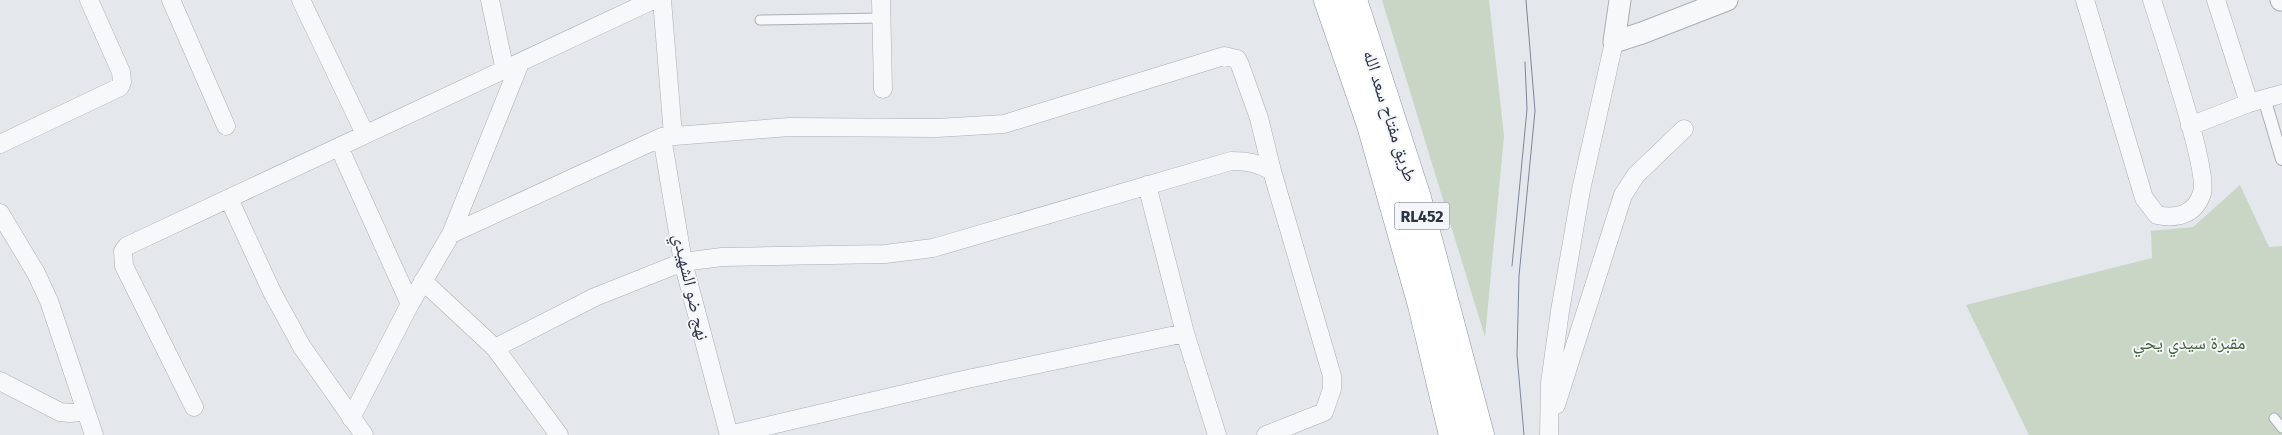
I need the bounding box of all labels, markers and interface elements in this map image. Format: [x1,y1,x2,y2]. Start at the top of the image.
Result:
street label: طريق مفتاح سعد الله [1357,47,1422,185]
road number: RL452 [1394,202,1450,230]
street label: نهج ضو الشهيدي [665,231,714,343]
park label: مقبرة سيدي يحي [2132,332,2246,358]

